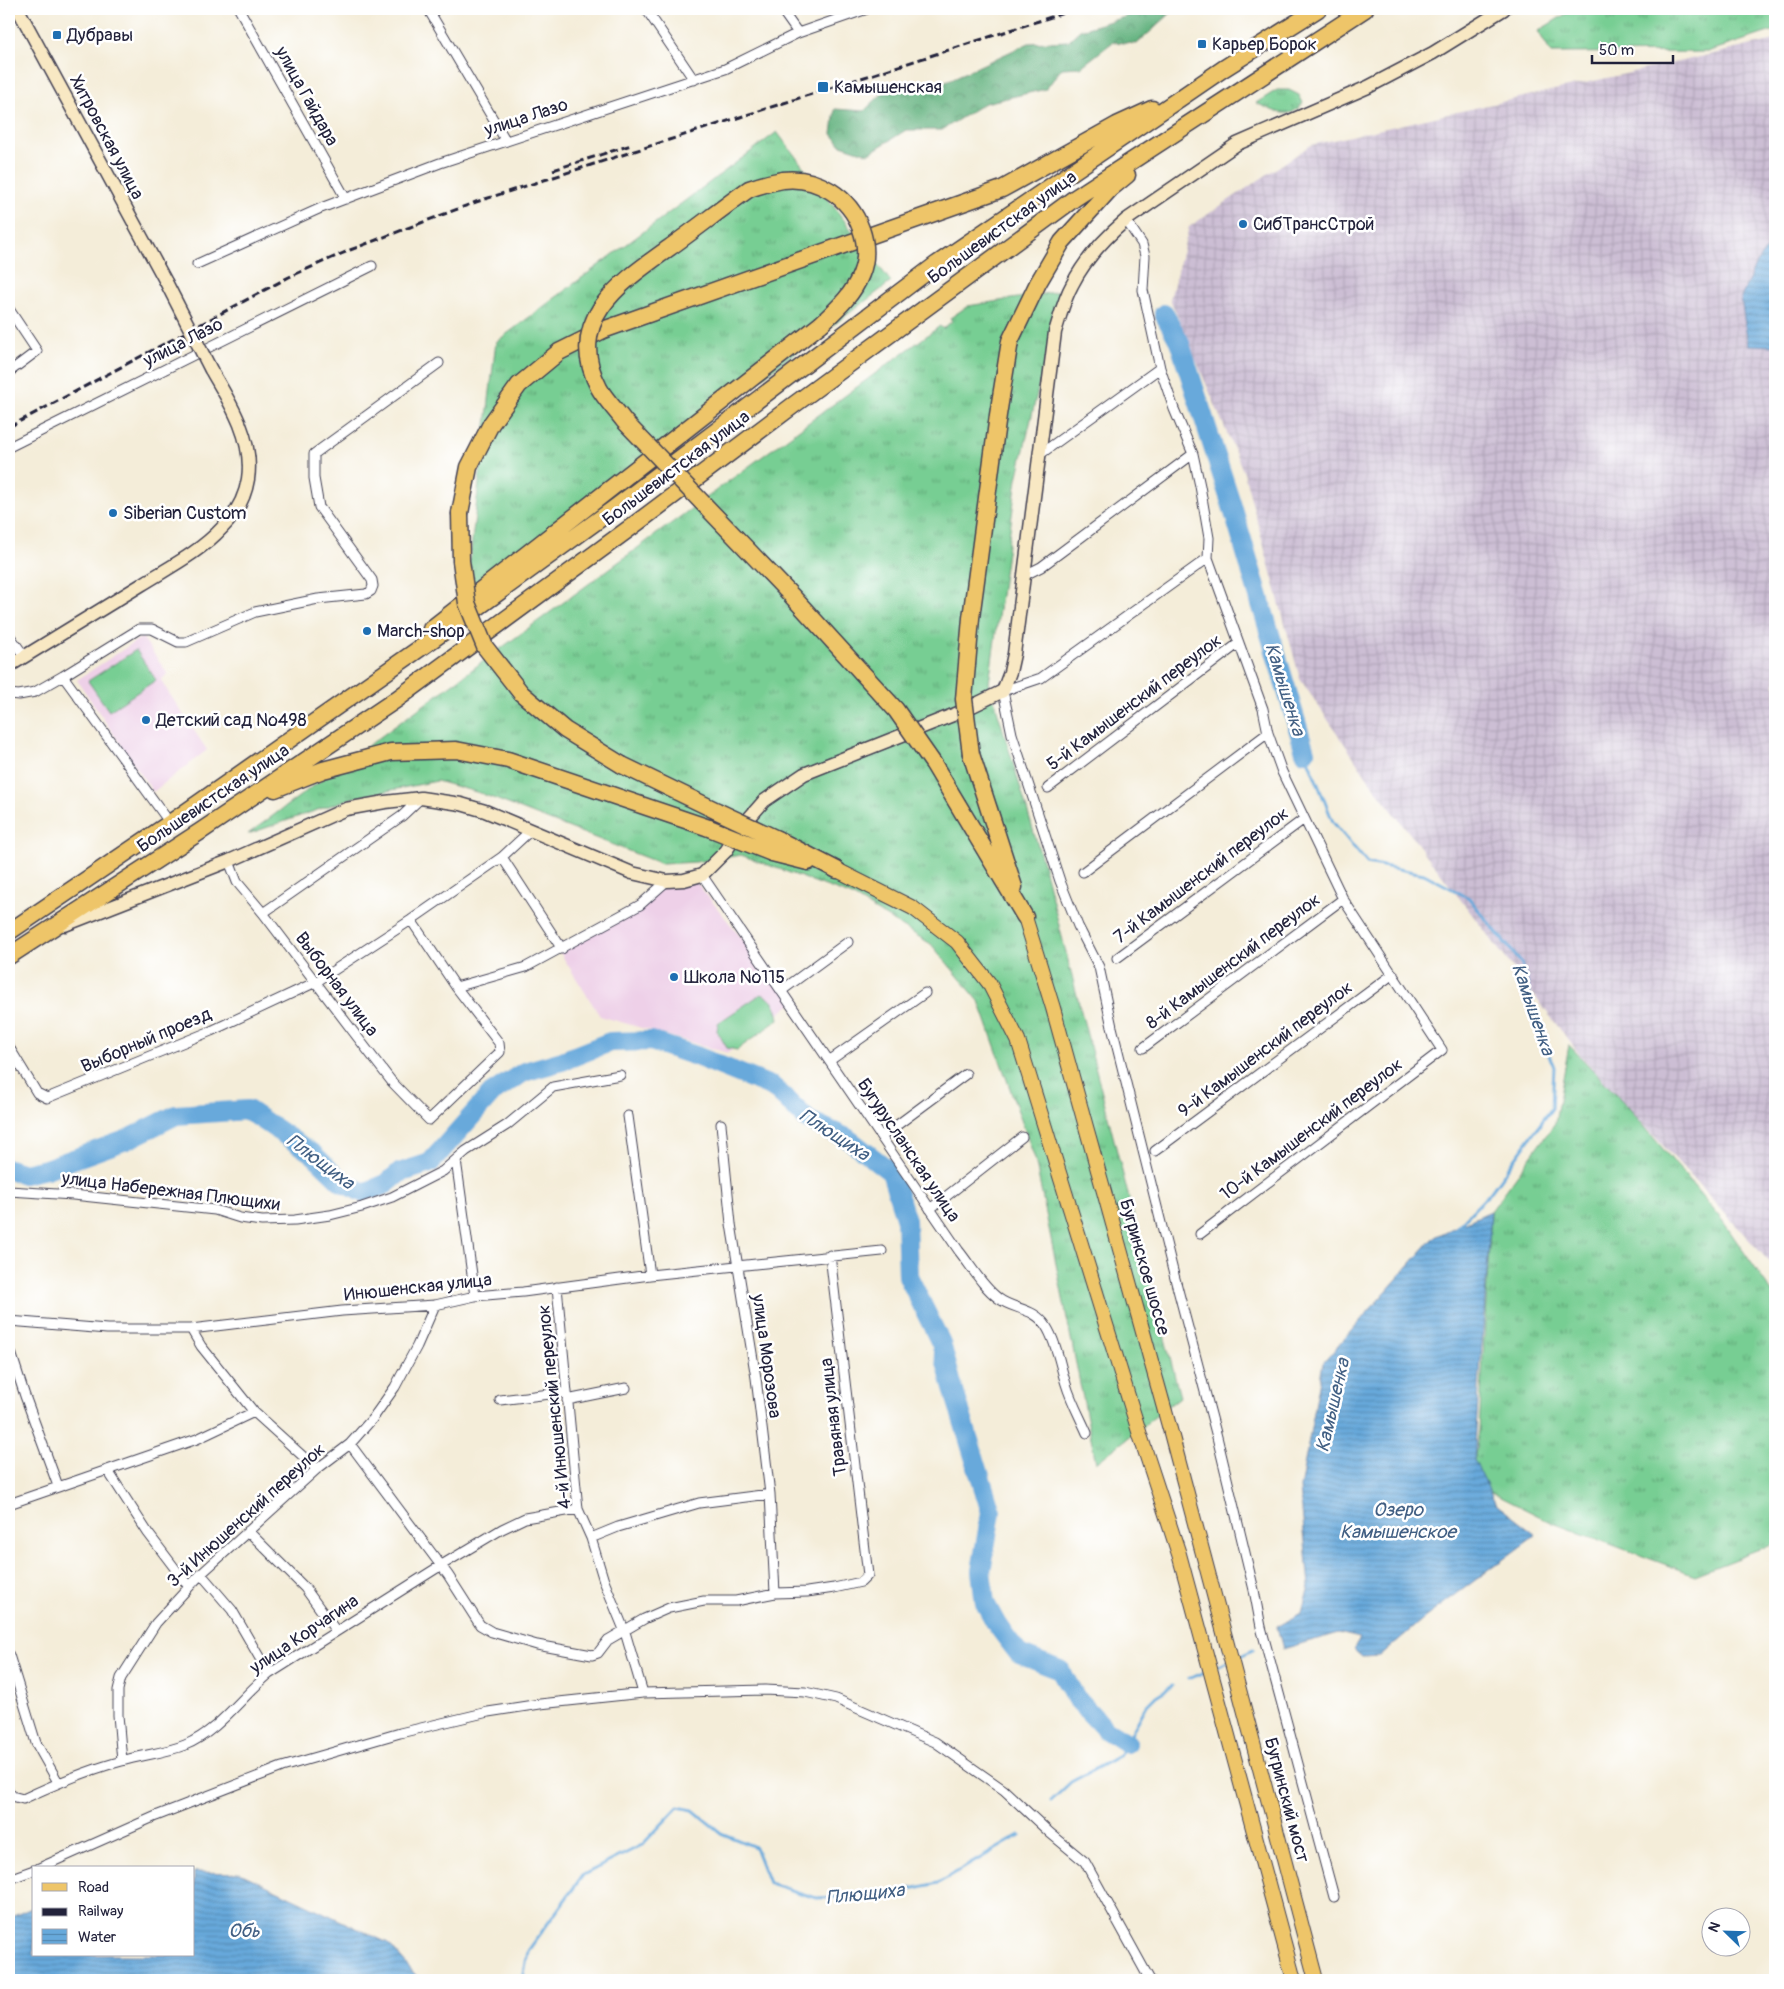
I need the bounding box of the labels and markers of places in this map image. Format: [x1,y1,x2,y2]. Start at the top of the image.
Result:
place label: Дубравы [66,24,133,47]
marker: Дубравы [51,29,63,41]
place label: Карьер Борок [1212,33,1317,56]
marker: Карьер Борок [1196,38,1208,50]
place label: Камышенская [834,76,942,99]
marker: Камышенская [816,80,830,94]
place label: СибТрансСтрой [1253,213,1374,236]
marker: СибТрансСтрой [1237,218,1249,230]
place label: Siberian Custom [123,502,247,525]
marker: Siberian Custom [107,507,119,519]
place label: March-shop [377,620,465,643]
marker: March-shop [361,625,373,637]
place label: Детский сад №498 [155,709,307,732]
marker: Детский сад №498 [140,714,152,726]
place label: Школа №115 [684,966,785,989]
marker: Школа №115 [668,971,680,983]

